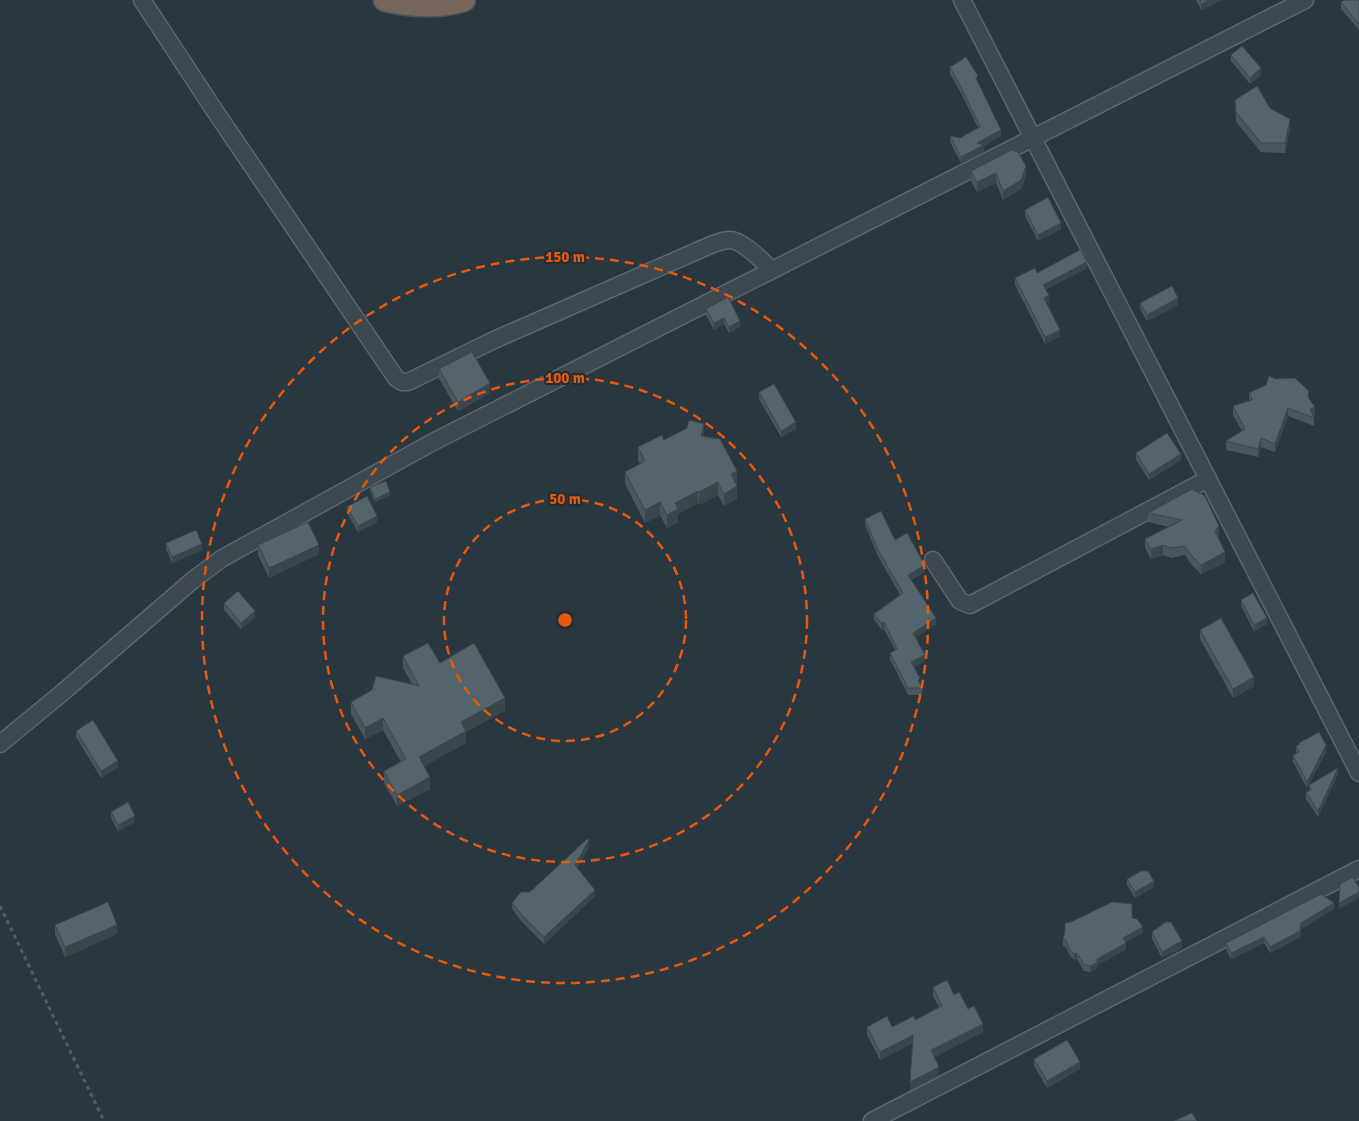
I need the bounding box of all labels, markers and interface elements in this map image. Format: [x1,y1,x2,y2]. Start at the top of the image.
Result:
text: 150 m [545,248,585,266]
text: 100 m [545,369,585,387]
text: 50 m [549,490,581,508]
centre of rings [556,611,574,629]

